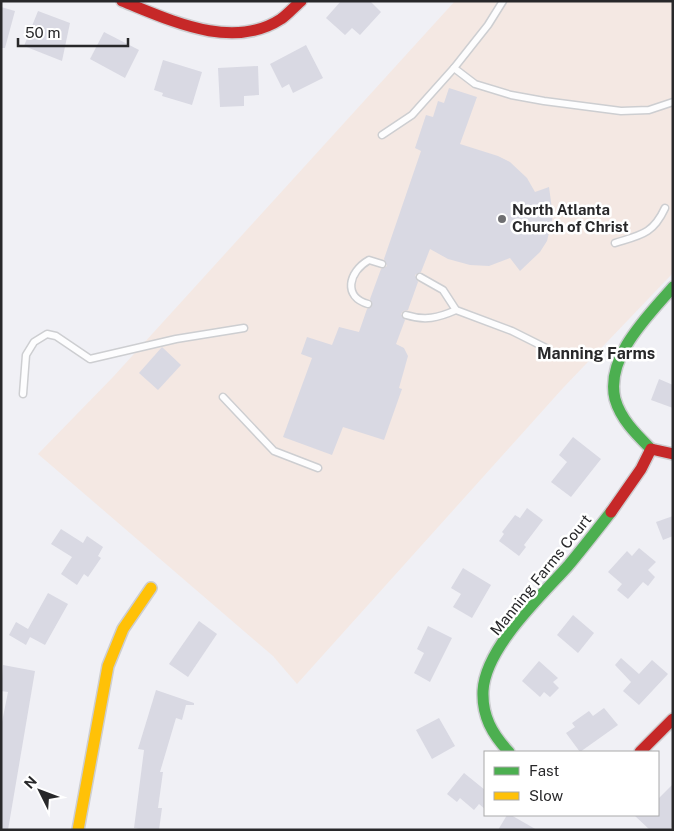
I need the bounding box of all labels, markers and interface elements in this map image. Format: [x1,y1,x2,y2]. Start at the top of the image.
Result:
scale bar [18,15,128,47]
text: 50 m [25,24,60,41]
place label: North Atlanta Church of Christ [512,201,629,235]
marker: North Atlanta Church of Christ [496,213,508,225]
district label: Manning Farms [537,344,655,363]
street label: Manning Farms Court [487,511,595,638]
legend [484,751,659,816]
text: Fast [529,762,559,779]
north arrow [15,766,65,816]
text: N [21,773,40,792]
text: Slow [529,787,564,804]

